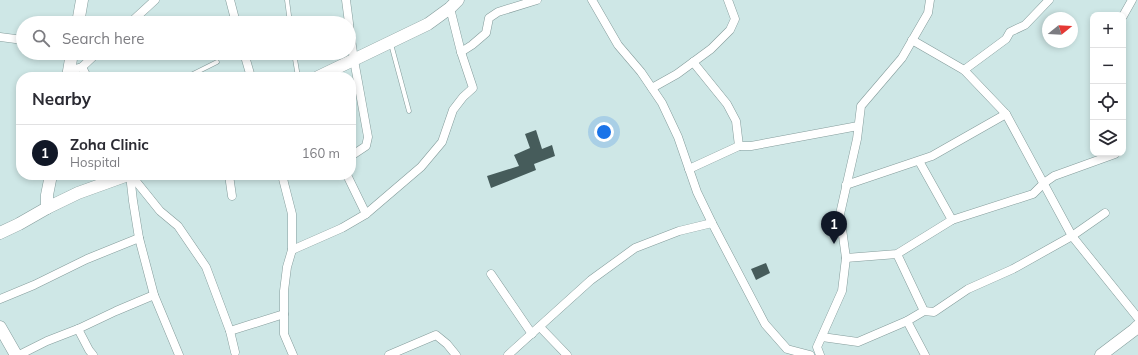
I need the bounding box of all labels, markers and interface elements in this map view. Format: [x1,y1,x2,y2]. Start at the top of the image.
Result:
north arrow [1042,12,1078,48]
map controls [1090,12,1126,156]
button: + [1090,12,1126,48]
search box [16,16,356,60]
icon: search [30,27,52,49]
text: Search here [62,29,144,48]
button: − [1090,48,1126,84]
button: locate [1090,84,1126,120]
text: Nearby [32,88,91,109]
button: layers [1090,120,1126,156]
your location [594,122,614,142]
text: Zoha Clinic [70,135,149,154]
text: 1 [41,145,49,161]
text: 160 m [302,145,340,161]
text: Hospital [70,154,120,170]
pin: 1 [821,211,847,244]

